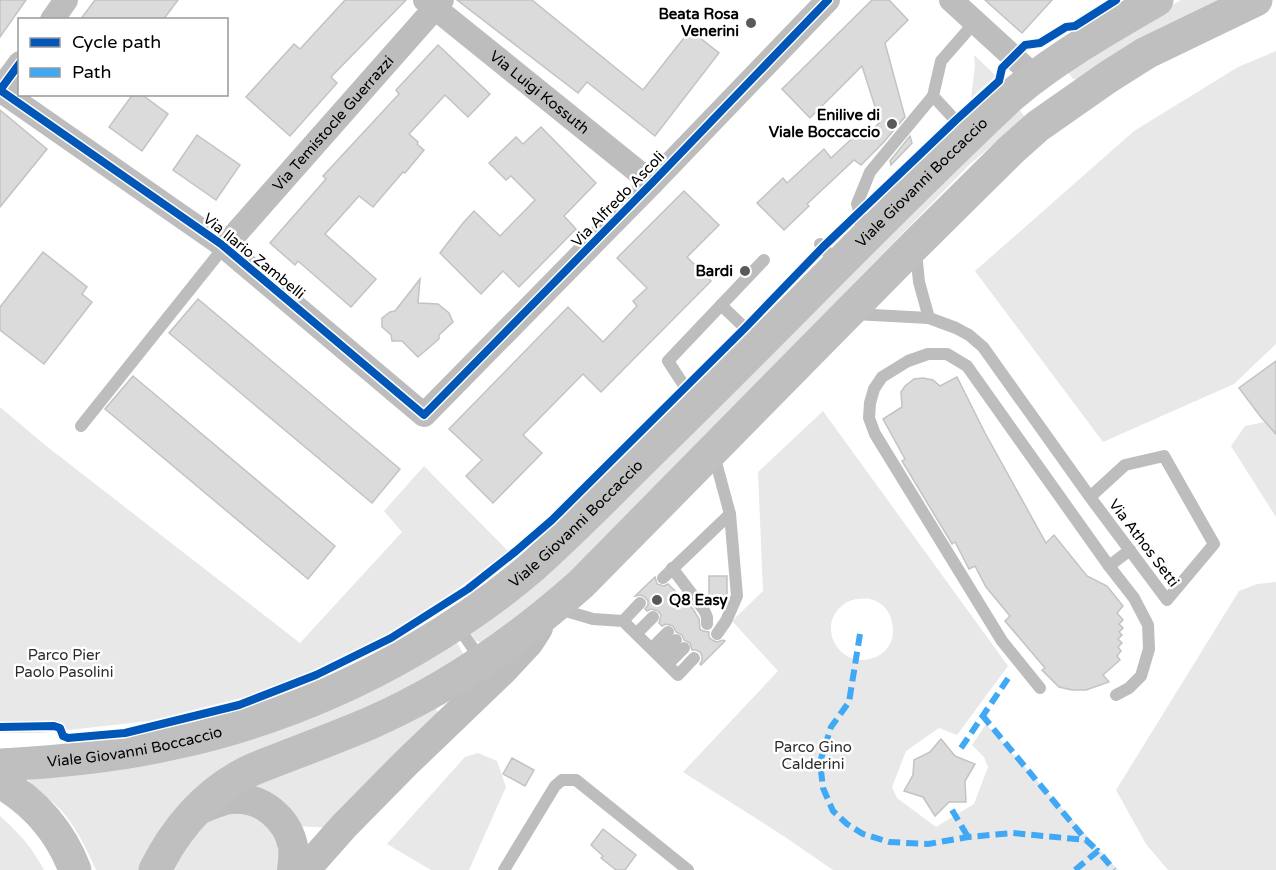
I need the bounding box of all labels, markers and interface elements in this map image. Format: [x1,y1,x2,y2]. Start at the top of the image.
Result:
place label: Beata Rosa Venerini [658,5,739,40]
marker: Beata Rosa Venerini [744,16,758,30]
legend [18,18,228,96]
text: Cycle path [72,31,161,53]
street label: Via Luigi Kossuth [486,47,593,138]
street label: Via Temistocle Guerrazzi [269,52,398,195]
text: Path [72,61,111,83]
place label: Enilive di Viale Boccaccio [769,106,880,141]
street label: Viale Giovanni Boccaccio [852,114,991,251]
marker: Enilive di Viale Boccaccio [885,117,899,131]
street label: Via Alfredo Ascoli [568,147,668,251]
street label: Via Ilario Zambelli [199,209,309,303]
place label: Bardi [695,262,733,280]
marker: Bardi [738,264,752,278]
street label: Viale Giovanni Boccaccio [505,456,647,591]
street label: Via Athos Setti [1105,496,1183,590]
place label: Q8 Easy [669,591,728,610]
marker: Q8 Easy [650,593,664,607]
park label: Parco Pier Paolo Pasolini [15,646,113,681]
street label: Viale Giovanni Boccaccio [46,723,224,771]
park label: Parco Gino Calderini [774,738,852,773]

